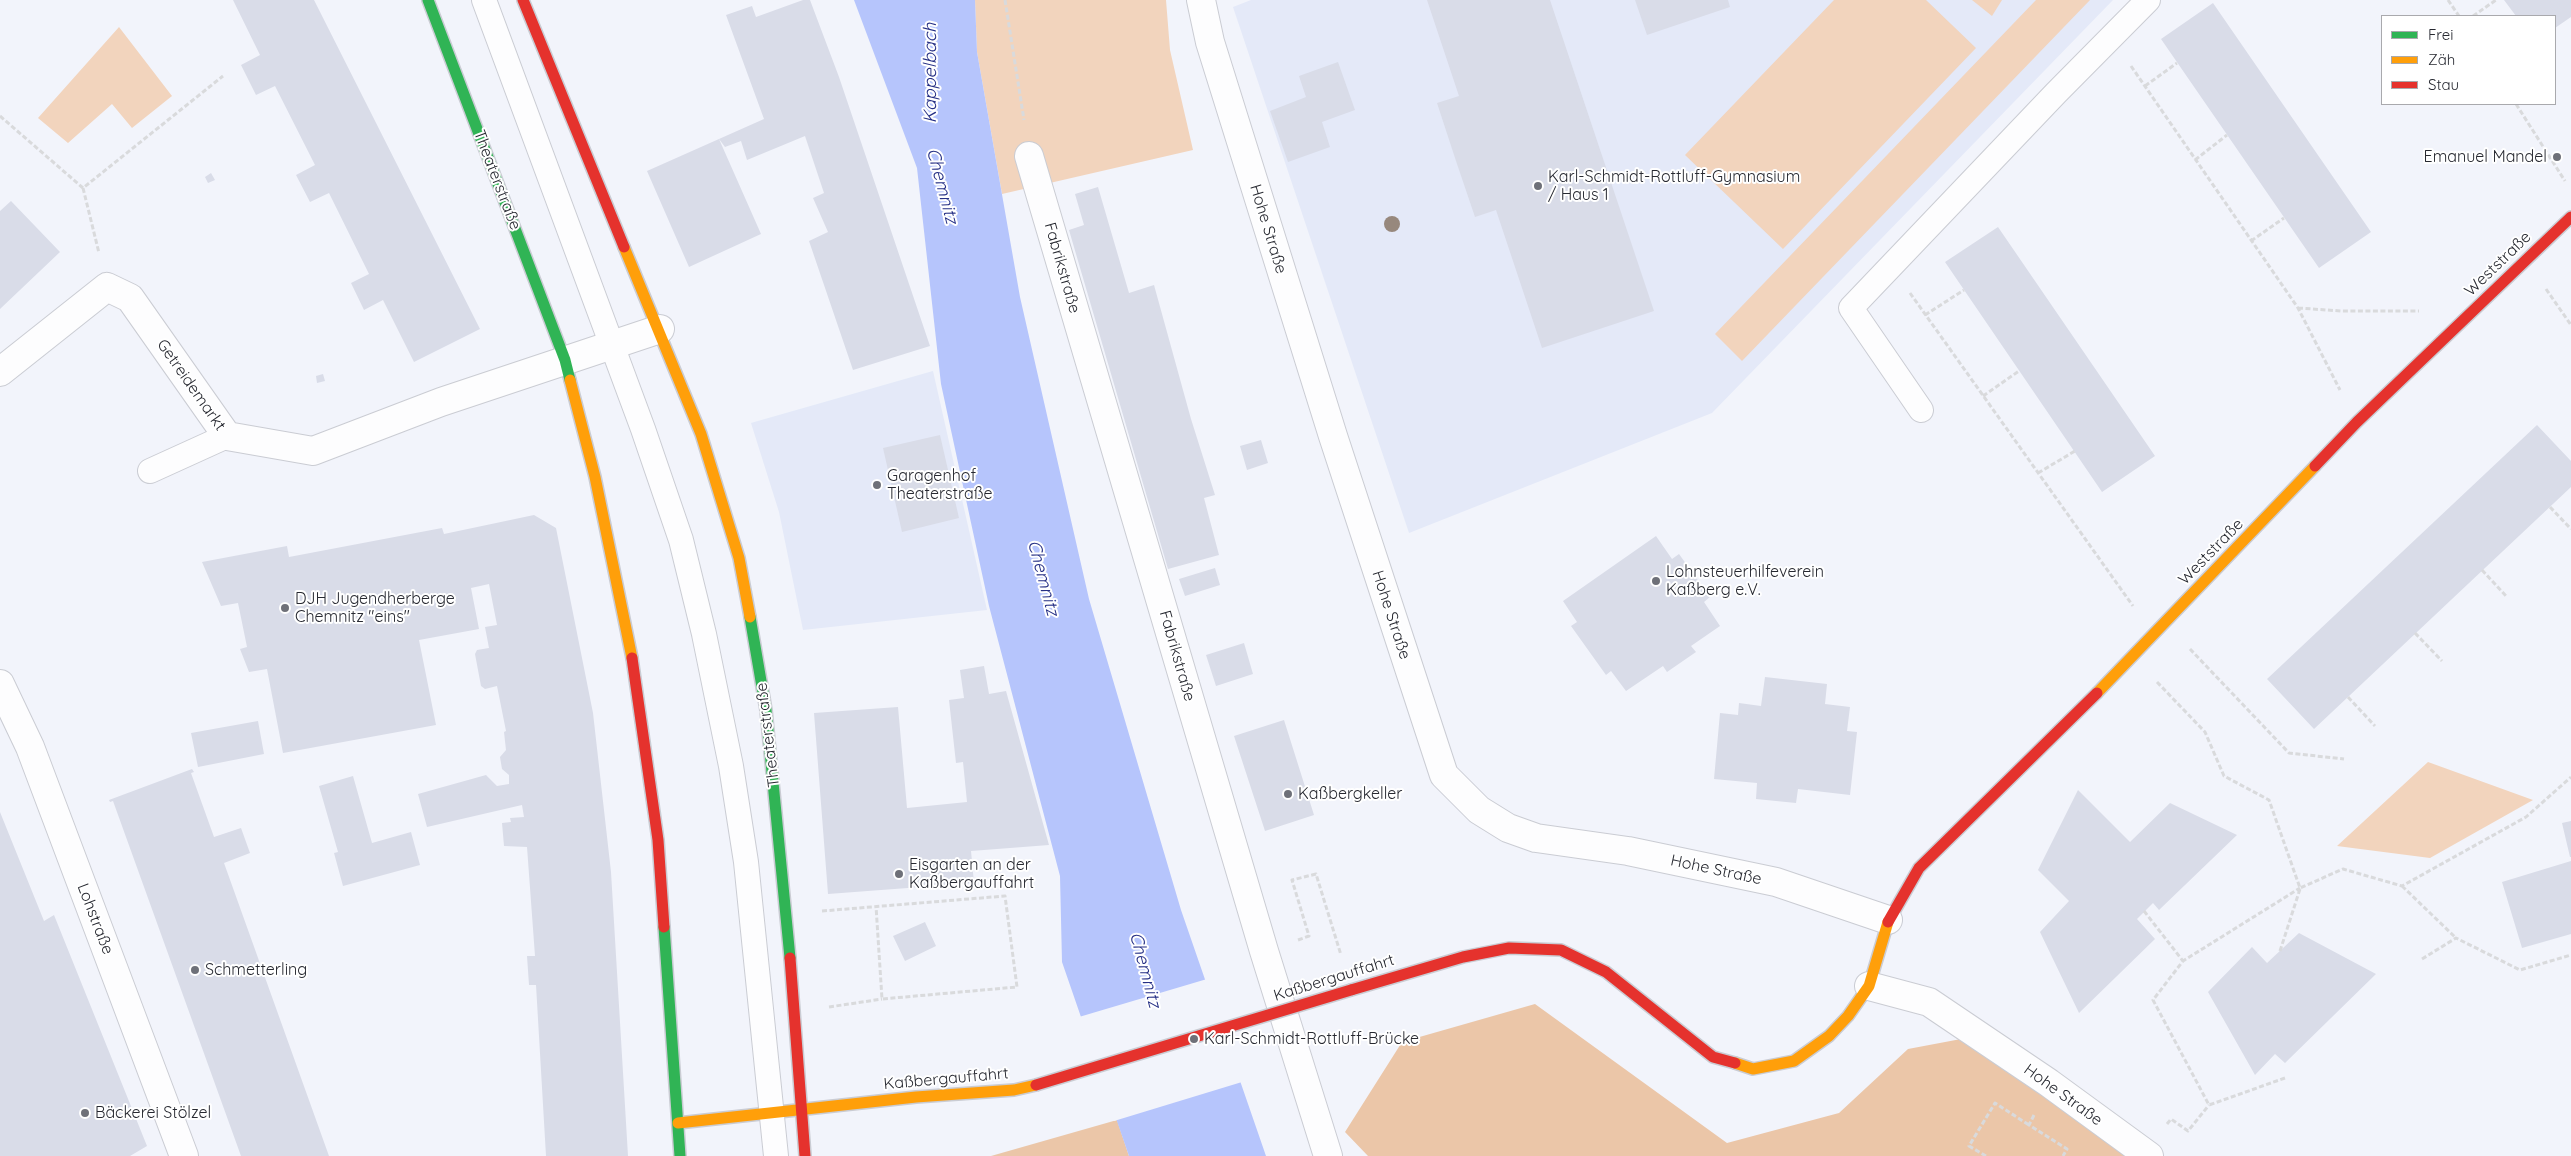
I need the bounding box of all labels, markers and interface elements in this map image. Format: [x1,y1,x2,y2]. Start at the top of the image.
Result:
legend [2381,15,2556,105]
water label: Kappelbach [920,23,942,123]
text: Frei [2428,25,2454,44]
text: Zäh [2428,50,2455,69]
text: Stau [2428,75,2459,94]
street label: Theaterstraße [469,127,525,233]
water label: Chemnitz [922,146,962,226]
place label: Emanuel Mandel [2424,147,2547,167]
marker: Emanuel Mandel [2551,151,2563,163]
place label: Karl-Schmidt-Rottluff-Gymnasium / Haus 1 [1548,167,1800,205]
marker: Karl-Schmidt-Rottluff-Gymnasium / Haus 1 [1532,180,1544,192]
street label: Hohe Straße [1245,182,1291,276]
street label: Fabrikstraße [1040,220,1084,316]
street label: Weststraße [2461,228,2535,300]
street label: Getreidemarkt [152,336,230,434]
place label: Garagenhof Theaterstraße [887,466,992,504]
marker: Garagenhof Theaterstraße [871,479,883,491]
street label: Weststraße [2175,515,2247,589]
water label: Chemnitz [1023,538,1063,618]
place label: Lohnsteuerhilfeverein Kaßberg e.V. [1666,562,1824,600]
street label: Hohe Straße [1368,568,1414,662]
marker: Lohnsteuerhilfeverein Kaßberg e.V. [1650,575,1662,587]
place label: DJH Jugendherberge Chemnitz "eins" [295,589,455,627]
marker: DJH Jugendherberge Chemnitz "eins" [279,602,291,614]
street label: Fabrikstraße [1155,608,1199,704]
street label: Theaterstraße [752,682,784,788]
place label: Kaßbergkeller [1298,784,1402,804]
marker: Kaßbergkeller [1282,788,1294,800]
street label: Hohe Straße [1669,851,1763,889]
place label: Eisgarten an der Kaßbergauffahrt [909,855,1034,893]
marker: Eisgarten an der Kaßbergauffahrt [893,868,905,880]
street label: Lohstraße [73,881,117,957]
water label: Chemnitz [1125,930,1165,1010]
street label: Kaßbergauffahrt [1271,951,1397,1005]
place label: Schmetterling [205,960,307,980]
marker: Schmetterling [189,964,201,976]
place label: Karl-Schmidt-Rottluff-Brücke [1204,1029,1419,1049]
marker: Karl-Schmidt-Rottluff-Brücke [1188,1033,1200,1045]
street label: Hohe Straße [2020,1060,2106,1130]
street label: Kaßbergauffahrt [883,1064,1009,1094]
place label: Bäckerei Stölzel [95,1103,211,1123]
marker: Bäckerei Stölzel [79,1107,91,1119]

